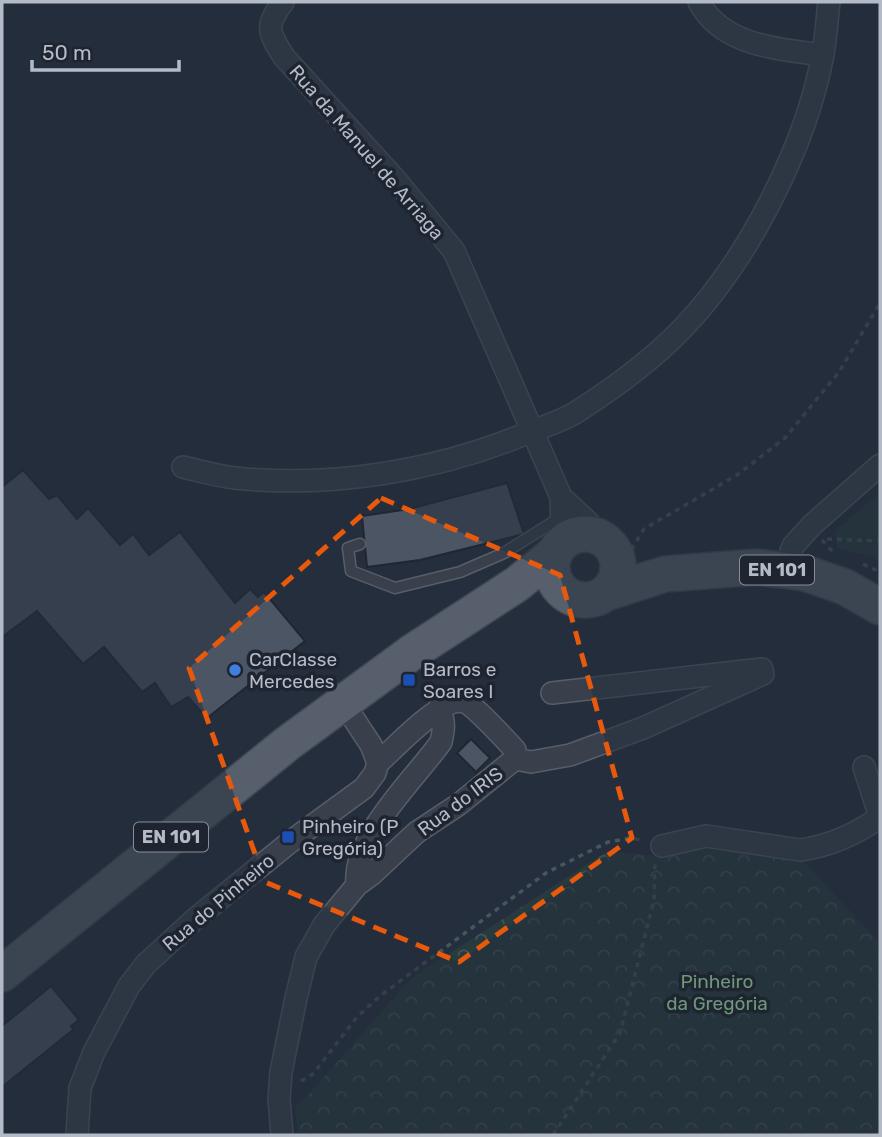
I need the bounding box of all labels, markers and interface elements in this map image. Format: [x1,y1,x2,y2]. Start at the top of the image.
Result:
scale bar [32,28,178,72]
text: 50 m [42,40,92,65]
street label: Rua da Manuel de Arriaga [284,60,449,244]
road number: EN 101 [740,556,814,584]
place label: CarClasse Mercedes [249,648,337,693]
place label: Barros e Soares I [423,658,496,703]
marker: CarClasse Mercedes [227,662,243,678]
marker: Barros e Soares I [401,672,417,688]
street label: Rua do IRIS [413,762,507,841]
place label: Pinheiro (P Gregória) [302,815,398,860]
road number: EN 101 [134,822,208,852]
marker: Pinheiro (P Gregória) [280,829,296,845]
street label: Rua do Pinheiro [158,849,279,956]
park label: Pinheiro da Gregória [666,970,768,1015]

